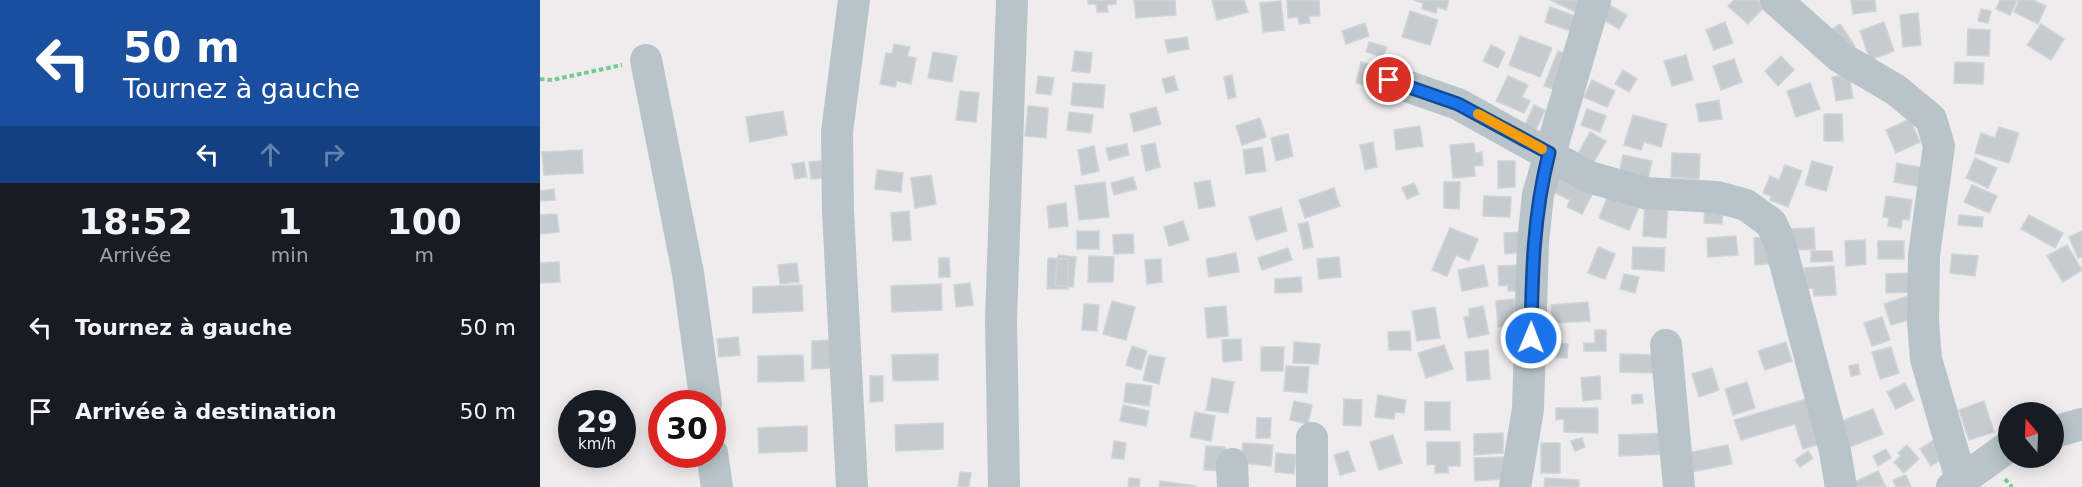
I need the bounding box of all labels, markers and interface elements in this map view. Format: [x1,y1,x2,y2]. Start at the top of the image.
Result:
text: 50 m [123,23,240,72]
icon: left [24,24,102,102]
pin [1363,54,1414,105]
icon: arrive [1372,63,1405,96]
text: Tournez à gauche [123,73,360,104]
icon: left [191,138,224,171]
icon: ahead [254,138,287,171]
icon: right [317,138,350,171]
text: 18:52 [78,201,193,242]
text: 1 [277,201,302,242]
text: 100 [387,201,462,242]
text: Arrivée [100,243,171,267]
text: min [271,243,309,267]
text: m [415,243,434,267]
position arrow [1499,306,1563,370]
icon: left [24,311,57,344]
text: Tournez à gauche [75,315,292,340]
text: 50 m [460,315,516,340]
speed limit sign: 30 [648,390,726,468]
icon: arrive [24,395,57,428]
text: Arrivée à destination [75,399,337,424]
text: 50 m [460,399,516,424]
north arrow [1998,402,2064,468]
map controls [1998,402,2064,468]
text: 29 [576,404,618,439]
text: km/h [578,435,616,453]

